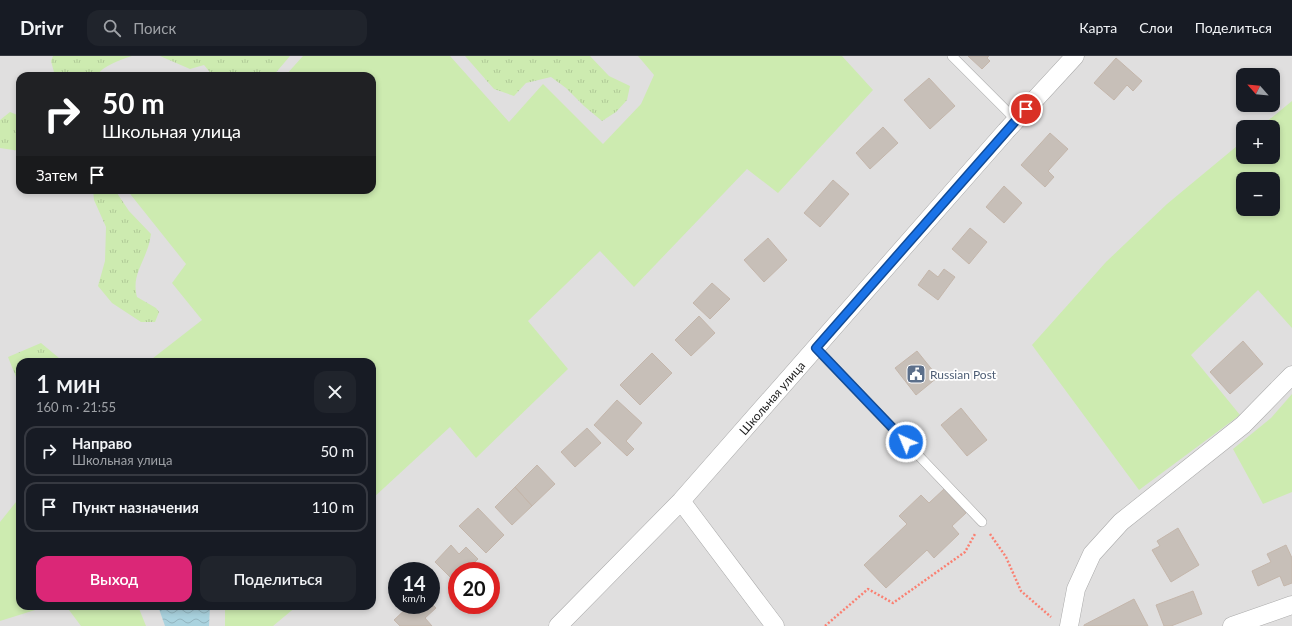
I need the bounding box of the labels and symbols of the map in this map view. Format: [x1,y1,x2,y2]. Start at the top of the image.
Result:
north arrow [1236,68,1280,112]
pin [1009,92,1043,126]
street label: Школьная улица [736,358,808,438]
public building icon: Russian Post [905,363,927,385]
place label: Russian Post [930,367,997,382]
position arrow [885,421,927,463]
speed limit sign: 20 [448,562,500,614]

